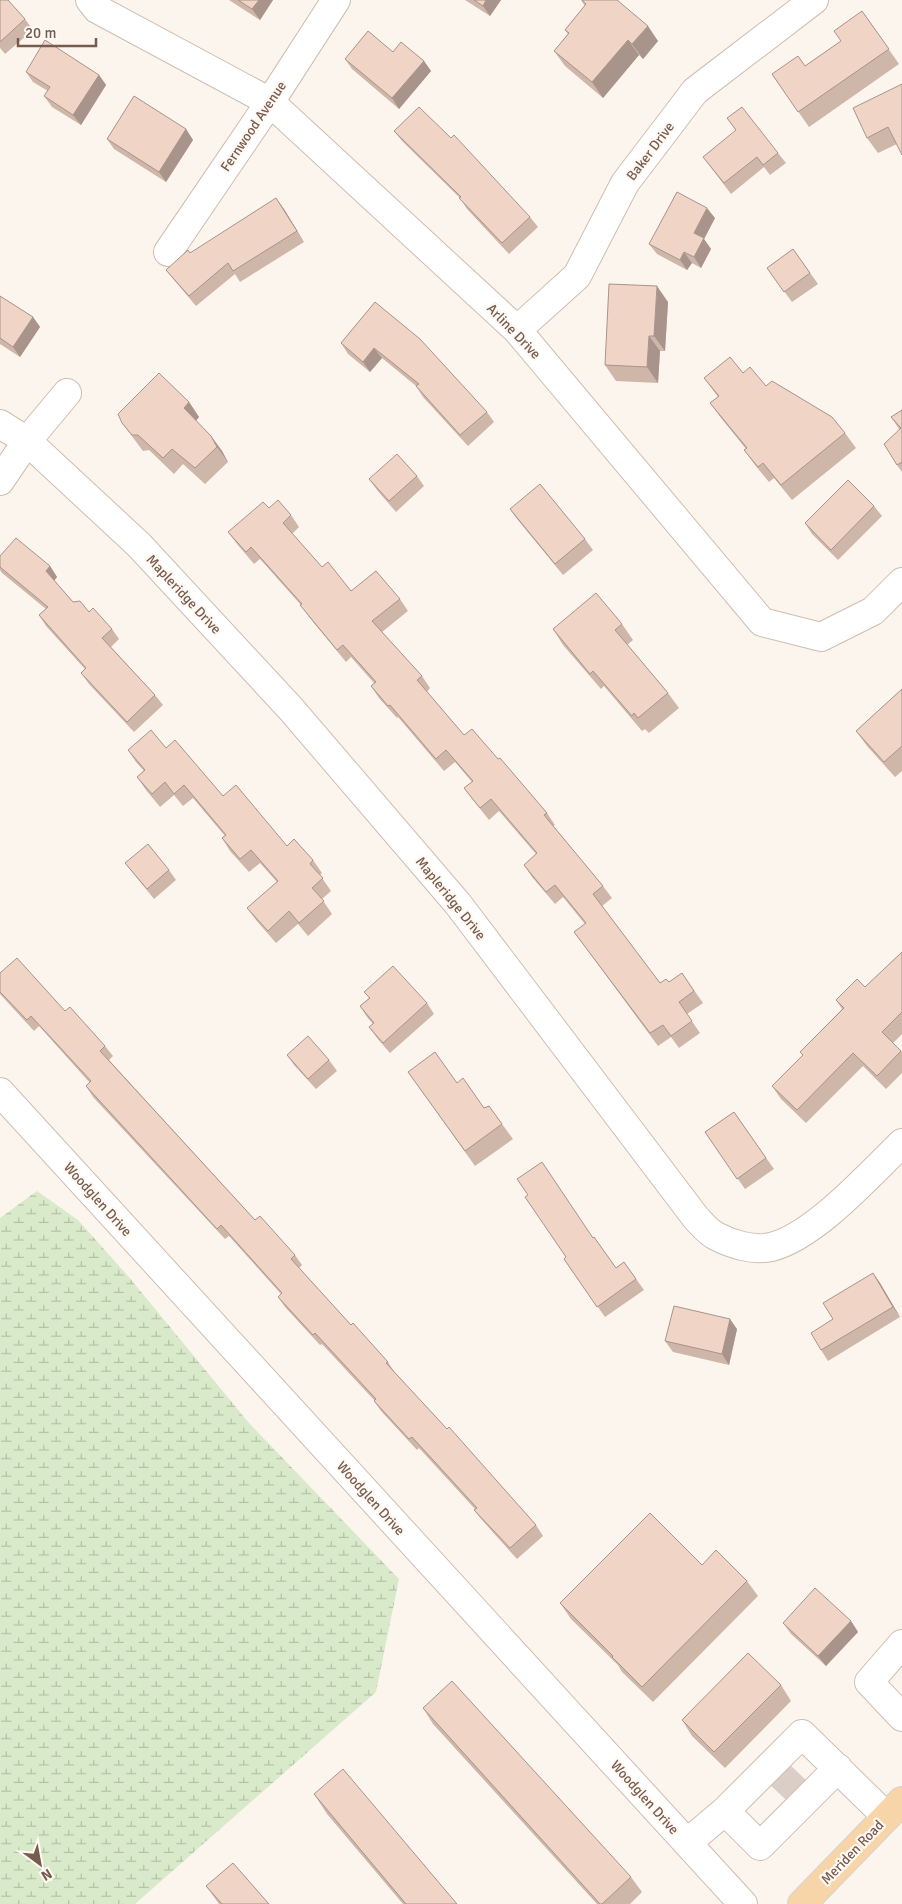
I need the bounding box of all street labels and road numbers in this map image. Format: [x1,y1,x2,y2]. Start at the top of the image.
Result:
street label: Fernwood Avenue [217,78,290,175]
street label: Baker Drive [623,119,678,184]
street label: Arline Drive [483,300,544,363]
street label: Mapleridge Drive [143,551,225,638]
street label: Mapleridge Drive [412,853,489,943]
street label: Woodglen Drive [60,1159,135,1240]
street label: Woodglen Drive [333,1458,408,1539]
street label: Woodglen Drive [607,1757,682,1838]
street label: Meriden Road [818,1817,887,1888]

